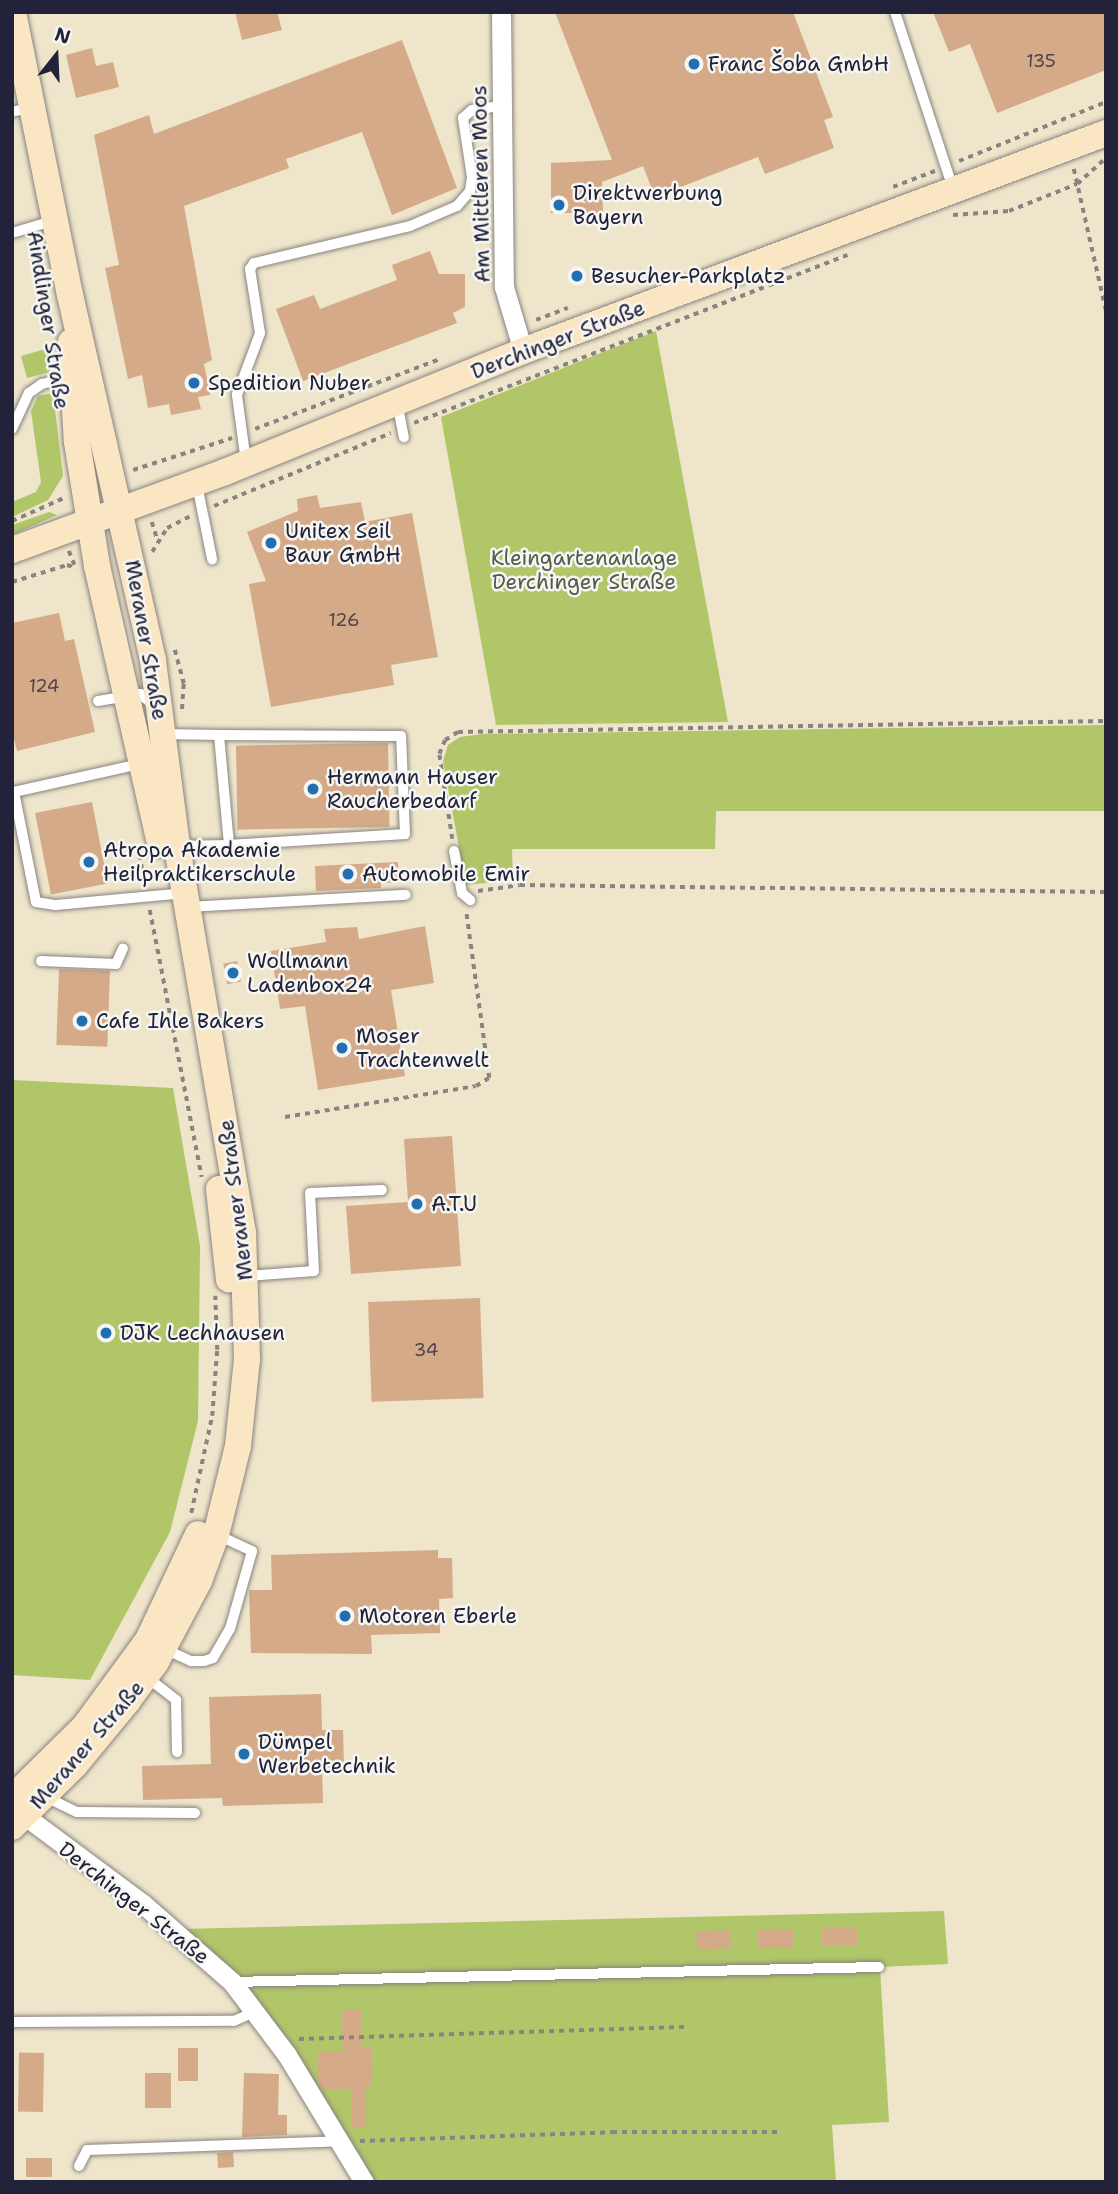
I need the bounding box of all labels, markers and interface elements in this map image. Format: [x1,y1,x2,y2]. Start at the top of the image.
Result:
north arrow [21,21,91,91]
text: N [52,21,74,50]
house number: 135 [1026,50,1056,72]
place label: Franc Šoba GmbH [708,51,889,77]
marker: Franc Šoba GmbH [686,56,702,72]
street label: Am Mittleren Moos [467,85,495,283]
place label: Direktwerbung Bayern [573,180,722,230]
marker: Direktwerbung Bayern [551,197,567,213]
street label: Aindlinger Straße [21,229,75,411]
place label: Besucher-Parkplatz [591,263,785,289]
marker: Besucher-Parkplatz [569,268,585,284]
street label: Derchinger Straße [468,295,648,385]
place label: Spedition Nuber [208,370,370,396]
marker: Spedition Nuber [186,375,202,391]
place label: Unitex Seil Baur GmbH [285,518,401,568]
marker: Unitex Seil Baur GmbH [263,535,279,551]
park label: Kleingartenanlage Derchinger Straße [491,545,677,595]
street label: Meraner Straße [120,558,172,722]
house number: 126 [328,609,360,631]
house number: 124 [29,675,59,697]
place label: Hermann Hauser Raucherbedarf [327,764,498,814]
marker: Hermann Hauser Raucherbedarf [305,781,321,797]
place label: Atropa Akademie Heilpraktikerschule [103,837,296,887]
marker: Atropa Akademie Heilpraktikerschule [81,854,97,870]
place label: Automobile Emir [362,861,530,887]
marker: Automobile Emir [340,866,356,882]
place label: Wollmann Ladenbox24 [247,948,372,998]
marker: Wollmann Ladenbox24 [225,965,241,981]
place label: Cafe Ihle Bakers [96,1008,264,1034]
marker: Cafe Ihle Bakers [74,1013,90,1029]
place label: Moser Trachtenwelt [356,1023,489,1073]
marker: Moser Trachtenwelt [334,1040,350,1056]
street label: Meraner Straße [214,1118,258,1282]
place label: A.T.U [431,1191,477,1217]
marker: A.T.U [409,1196,425,1212]
place label: DJK Lechhausen [120,1320,285,1346]
marker: DJK Lechhausen [98,1325,114,1341]
house number: 34 [414,1339,438,1361]
place label: Motoren Eberle [359,1603,517,1629]
marker: Motoren Eberle [337,1608,353,1624]
street label: Meraner Straße [24,1676,150,1814]
place label: Dümpel Werbetechnik [258,1729,396,1779]
marker: Dümpel Werbetechnik [236,1746,252,1762]
street label: Derchinger Straße [54,1836,214,1970]

